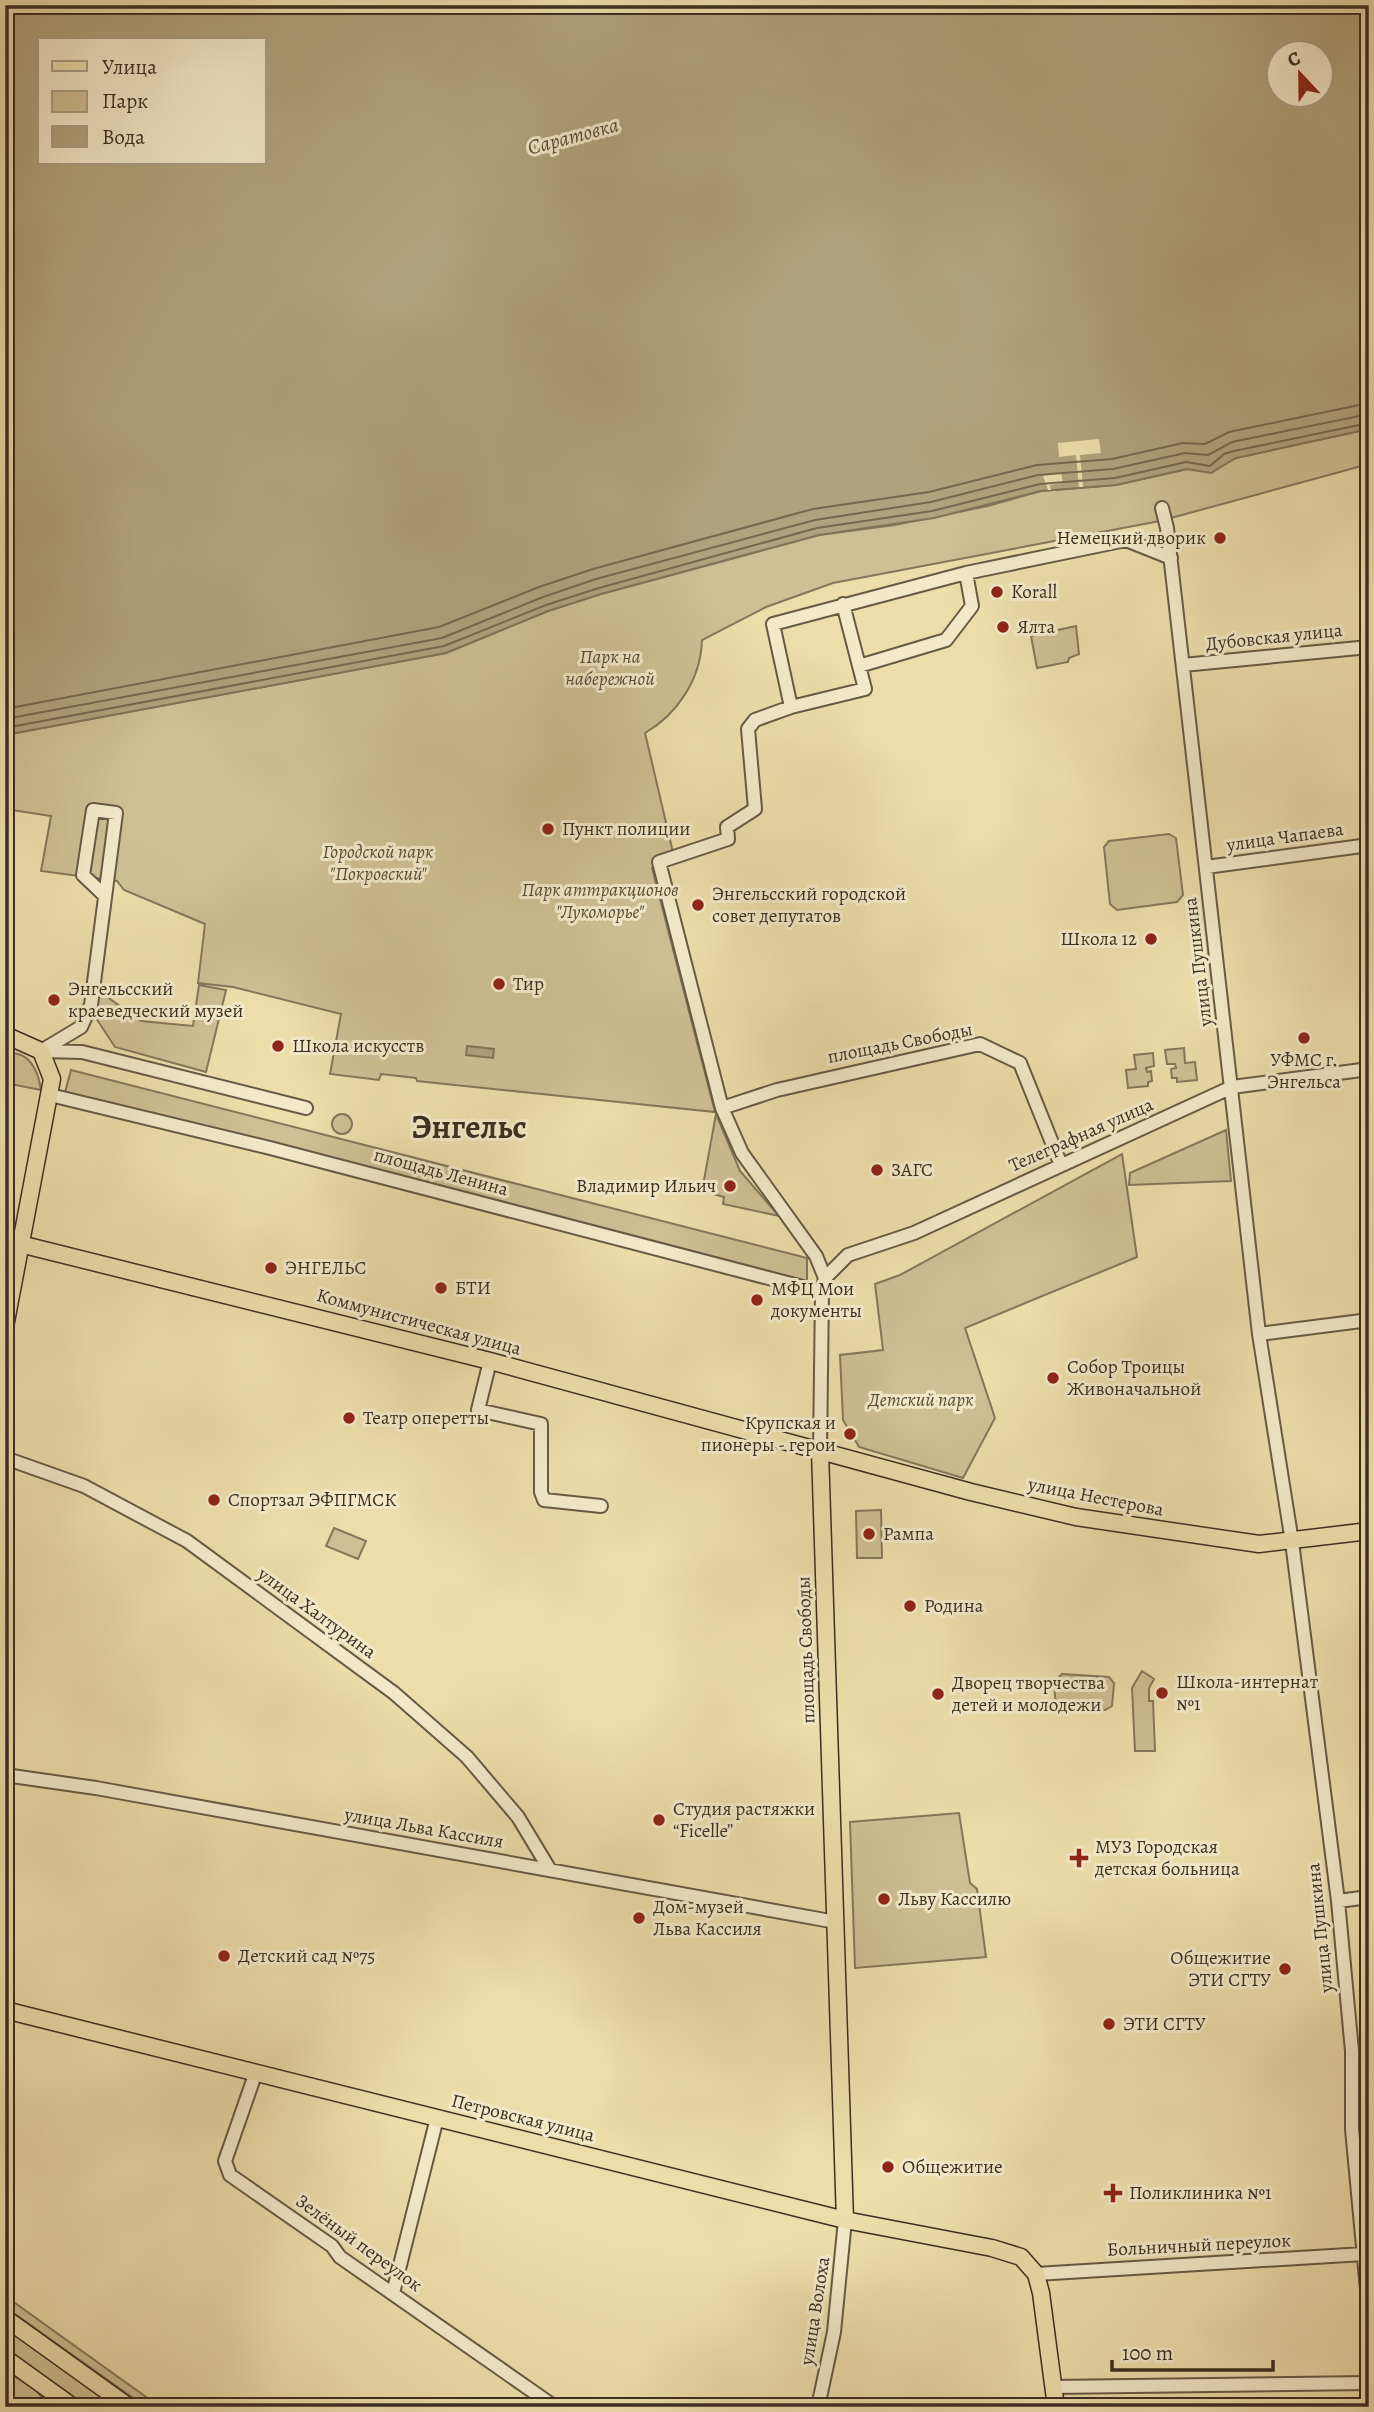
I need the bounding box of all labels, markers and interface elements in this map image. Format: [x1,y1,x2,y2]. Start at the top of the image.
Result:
legend [38,38,266,164]
north arrow [1266,38,1336,108]
text: С [1284,45,1304,73]
text: Улица [102,53,157,81]
text: Парк [102,87,148,115]
water label: Саратовка [524,110,622,162]
text: Вода [102,123,145,151]
place label: Немецкий дворик [1057,525,1206,551]
marker: Немецкий дворик [1212,530,1228,546]
place label: Korall [1011,579,1057,605]
marker: Korall [989,584,1005,600]
place label: Ялта [1017,614,1056,640]
street label: Дубовская улица [1204,617,1344,657]
marker: Ялта [995,619,1011,635]
park label: Парк на набережной [565,644,655,692]
place label: Пункт полиции [562,816,690,842]
street label: улица Чапаева [1224,816,1345,858]
marker: Пункт полиции [540,821,556,837]
park label: Городской парк "Покровский" [323,839,434,887]
park label: Парк аттракционов "Лукоморье" [521,877,679,925]
place label: Энгельсский городской совет депутатов [712,881,906,929]
street label: улица Пушкина [1177,896,1219,1029]
marker: Энгельсский городской совет депутатов [690,897,706,913]
place label: Школа 12 [1060,926,1137,952]
marker: Школа 12 [1143,931,1159,947]
place label: Тир [513,971,544,997]
place label: Энгельсский краеведческий музей [68,976,243,1024]
marker: Тир [491,976,507,992]
marker: Энгельсский краеведческий музей [46,992,62,1008]
street label: площадь Свободы [825,1016,975,1070]
marker: УФМС г. Энгельса [1296,1030,1312,1046]
place label: Школа искусств [292,1033,424,1059]
marker: Школа искусств [270,1038,286,1054]
place label: УФМС г. Энгельса [1267,1047,1341,1095]
street label: Телеграфная улица [1005,1091,1158,1178]
district label: Энгельс [411,1104,527,1149]
street label: площадь Ленина [371,1142,511,1203]
place label: ЗАГС [891,1157,933,1183]
marker: ЗАГС [869,1162,885,1178]
place label: Владимир Ильич [576,1173,716,1199]
marker: Владимир Ильич [722,1178,738,1194]
place label: ЭНГЕЛЬС [285,1255,366,1281]
marker: ЭНГЕЛЬС [263,1260,279,1276]
place label: БТИ [455,1275,491,1301]
place label: МФЦ Мои документы [770,1276,862,1324]
marker: БТИ [433,1280,449,1296]
street label: Коммунистическая улица [314,1282,524,1362]
marker: МФЦ Мои документы [749,1292,765,1308]
place label: Собор Троицы Живоначальной [1067,1354,1201,1402]
marker: Собор Троицы Живоначальной [1045,1370,1061,1386]
park label: Детский парк [866,1387,974,1413]
place label: Театр оперетты [363,1405,489,1431]
marker: Театр оперетты [341,1410,357,1426]
place label: Крупская и пионеры - герои [701,1410,836,1458]
marker: Крупская и пионеры - герои [842,1426,858,1442]
street label: улица Нестерова [1025,1471,1166,1523]
place label: Спортзал ЭФПГМСК [228,1487,396,1513]
marker: Спортзал ЭФПГМСК [206,1492,222,1508]
place label: Рампа [883,1521,934,1547]
marker: Рампа [861,1526,877,1542]
street label: улица Халтурина [252,1561,382,1665]
street label: площадь Свободы [790,1576,822,1724]
place label: Родина [924,1593,984,1619]
marker: Родина [902,1598,918,1614]
place label: Школа-интернат №1 [1176,1669,1319,1717]
place label: Дворец творчества детей и молодежи [951,1670,1105,1718]
marker: Школа-интернат №1 [1154,1685,1170,1701]
marker: Дворец творчества детей и молодежи [930,1686,946,1702]
place label: Студия растяжки “Ficelle” [673,1796,815,1844]
street label: улица Льва Кассиля [342,1801,505,1855]
marker: Студия растяжки “Ficelle” [651,1812,667,1828]
place label: МУЗ Городская детская больница [1094,1834,1240,1882]
marker: МУЗ Городская детская больница [1069,1848,1089,1868]
street label: улица Пушкина [1300,1862,1340,1995]
place label: Льву Кассилю [898,1886,1011,1912]
marker: Льву Кассилю [876,1891,892,1907]
place label: Дом-музей Льва Кассиля [653,1894,762,1942]
marker: Дом-музей Льва Кассиля [631,1910,647,1926]
place label: Детский сад №75 [238,1943,376,1969]
place label: Общежитие ЭТИ СГТУ [1170,1945,1271,1993]
marker: Детский сад №75 [216,1948,232,1964]
marker: Общежитие ЭТИ СГТУ [1277,1961,1293,1977]
place label: ЭТИ СГТУ [1123,2011,1206,2037]
marker: ЭТИ СГТУ [1101,2016,1117,2032]
street label: Петровская улица [449,2088,598,2148]
place label: Общежитие [902,2154,1003,2180]
marker: Общежитие [880,2159,896,2175]
place label: Поликлиника №1 [1129,2180,1272,2206]
marker: Поликлиника №1 [1103,2183,1123,2203]
street label: Зелёный переулок [290,2188,428,2298]
street label: Больничный переулок [1106,2227,1292,2263]
street label: улица Волоха [793,2255,836,2368]
scale bar [1112,2328,1272,2372]
text: 100 m [1122,2339,1173,2367]

